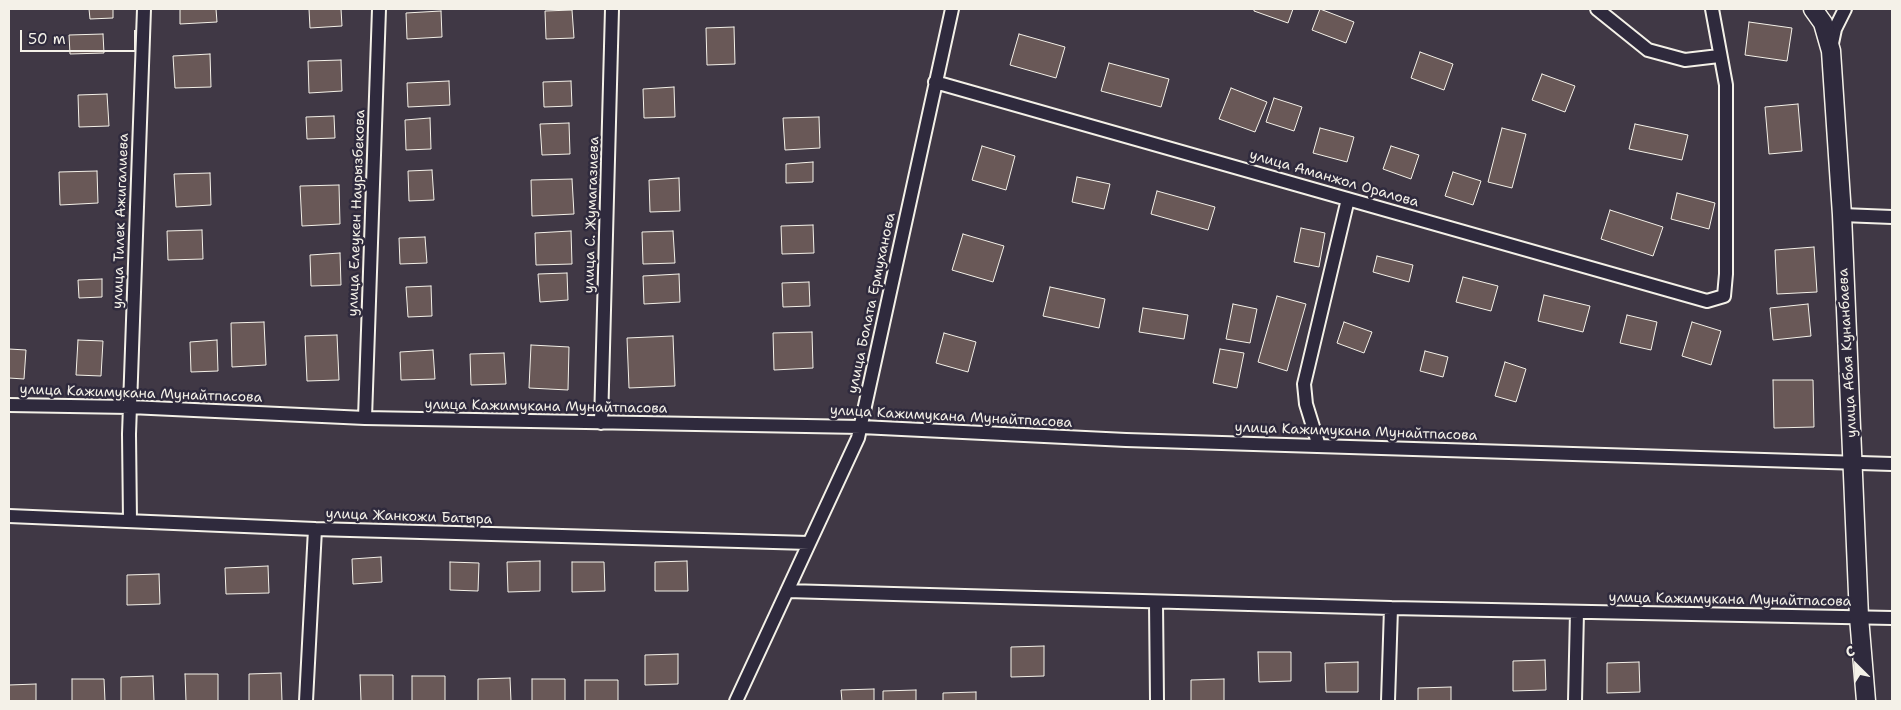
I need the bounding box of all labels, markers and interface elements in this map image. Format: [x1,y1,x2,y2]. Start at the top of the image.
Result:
scale bar [22,20,139,52]
text: 50 m [28,29,66,49]
street label: улица Елеукен Наурызбекова [345,109,369,317]
street label: улица Тилек Ажигалиева [110,133,132,309]
street label: улица С. Жумагазиева [581,136,603,294]
street label: улица Аманжол Оралова [1247,147,1421,211]
street label: улица Болата Ермуханова [845,211,899,395]
street label: улица Абая Кунанбаева [1835,268,1861,438]
street label: улица Кажимукана Мунайтпасова [19,381,263,407]
street label: улица Кажимукана Мунайтпасова [425,396,667,418]
street label: улица Кажимукана Мунайтпасова [829,402,1073,432]
street label: улица Кажимукана Мунайтпасова [1234,419,1478,445]
street label: улица Жанкожи Батыра [325,506,493,528]
street label: улица Кажимукана Мунайтпасова [1609,589,1851,611]
north arrow [1831,640,1881,690]
text: С [1843,641,1858,661]

